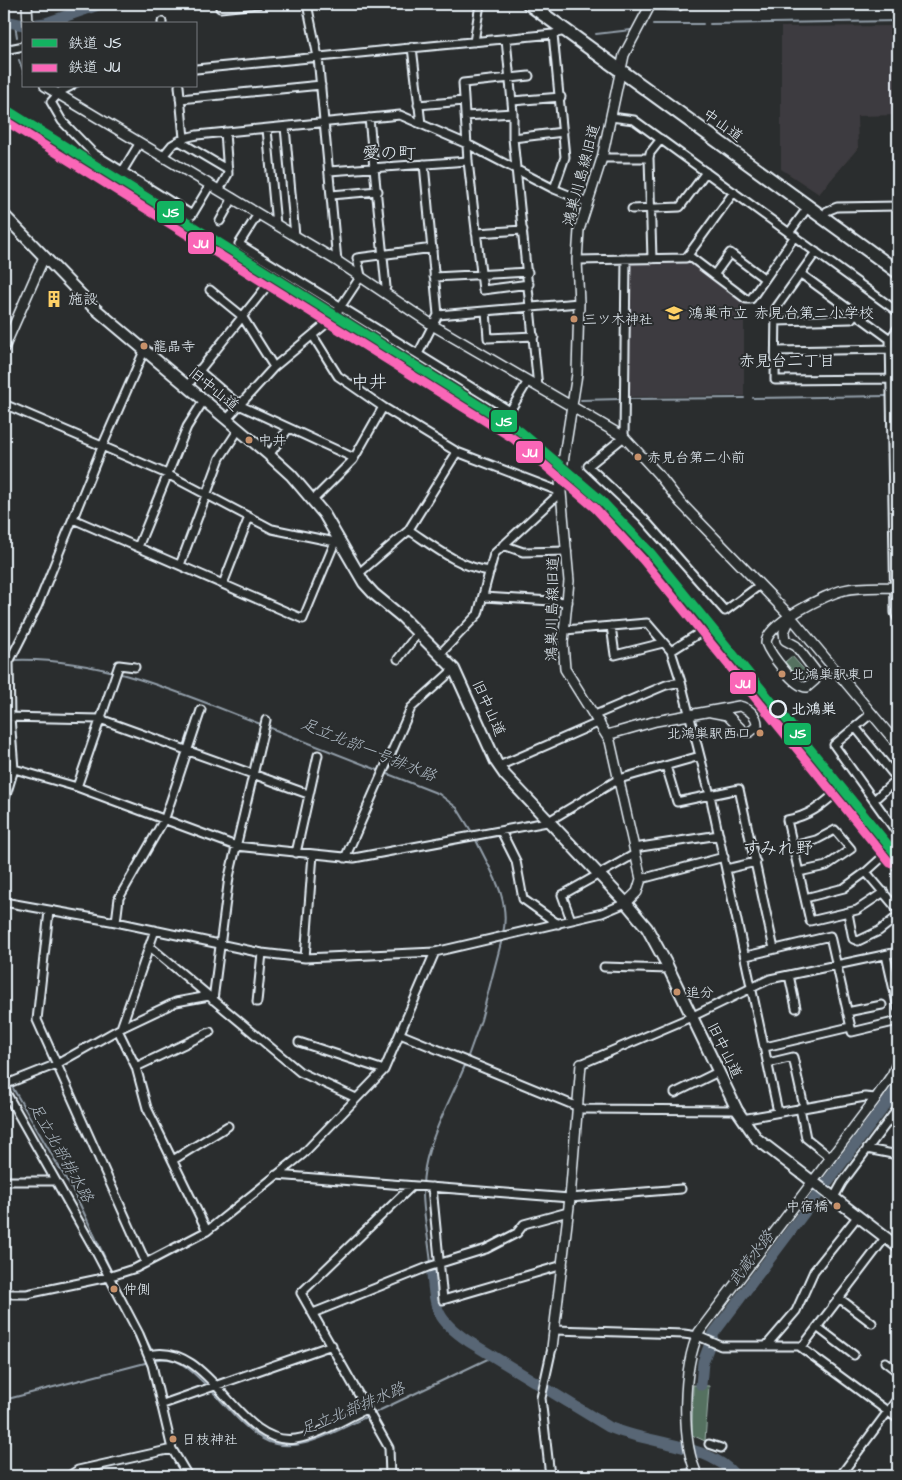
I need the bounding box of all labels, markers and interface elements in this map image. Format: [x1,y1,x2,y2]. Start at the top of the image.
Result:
legend [22,22,198,88]
text: 鉄道 JS [68,33,122,54]
text: 鉄道 JU [68,57,120,78]
street label: 中山道 [698,104,747,147]
street label: 鴻巣川島線旧道 [558,122,605,229]
district label: 愛の町 [362,141,416,166]
line badge: JS [156,200,185,224]
text: JS [162,203,179,223]
line badge: JU [187,231,215,255]
text: JU [192,234,209,254]
building icon: 施設 [44,289,64,309]
place label: 施設 [68,289,98,310]
school or university icon: 鴻巣市立 赤見台第二小学校 [664,303,684,323]
place label: 鴻巣市立 赤見台第二小学校 [688,303,874,324]
place label: 三ツ木神社 [583,310,653,330]
marker: 三ツ木神社 [569,314,579,324]
place label: 龍晶寺 [153,337,195,357]
marker: 龍晶寺 [139,341,149,351]
district label: 赤見台二丁目 [739,350,835,372]
street label: 旧中山道 [184,362,244,416]
district label: 中井 [351,370,387,395]
line badge: JS [490,409,518,433]
text: JS [495,412,512,432]
place label: 中井 [258,431,286,451]
marker: 中井 [244,435,254,445]
line badge: JU [515,440,544,464]
text: JU [521,443,538,463]
place label: 赤見台第二小前 [647,448,745,468]
marker: 赤見台第二小前 [633,452,643,462]
street label: 鴻巣川島線旧道 [541,556,564,662]
place label: 北鴻巣駅東口 [791,665,875,685]
marker: 北鴻巣駅東口 [777,669,787,679]
line badge: JU [729,671,757,695]
text: JU [734,674,751,694]
street label: 旧中山道 [467,677,510,740]
place label: 北鴻巣 [791,699,836,720]
marker: 北鴻巣 [769,700,787,718]
water label: 足立北部一号排水路 [298,713,440,787]
line badge: JS [783,722,812,746]
place label: 北鴻巣駅西口 [667,724,751,744]
text: JS [789,724,806,744]
marker: 北鴻巣駅西口 [755,728,765,738]
district label: すみれ野 [743,836,813,861]
place label: 追分 [686,983,714,1003]
marker: 追分 [672,987,682,997]
street label: 旧中山道 [702,1019,747,1082]
water label: 足立北部排水路 [24,1098,99,1207]
place label: 中宿橋 [786,1197,828,1217]
marker: 中宿橋 [832,1201,842,1211]
water label: 武蔵水路 [723,1226,779,1291]
place label: 仲側 [123,1280,151,1300]
marker: 仲側 [109,1284,119,1294]
water label: 足立北部排水路 [297,1377,409,1441]
place label: 日枝神社 [182,1430,238,1450]
marker: 日枝神社 [168,1434,178,1444]

